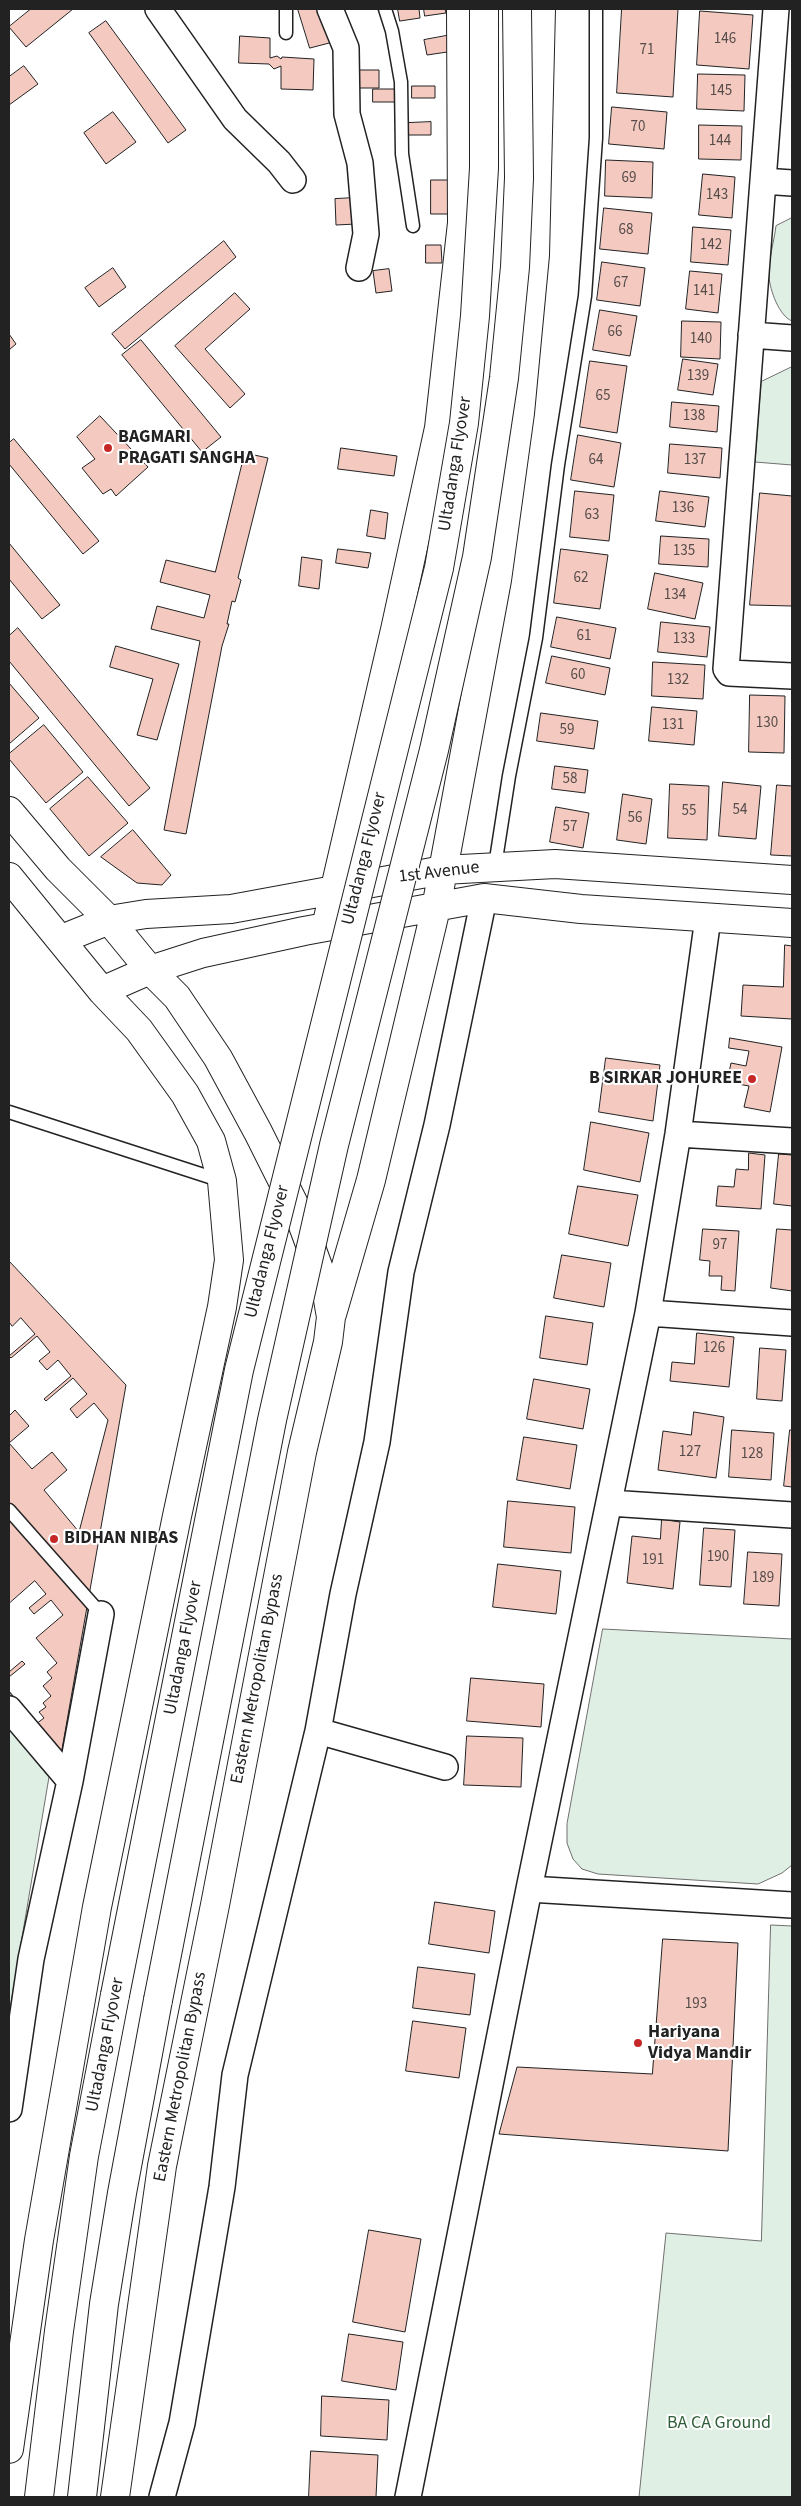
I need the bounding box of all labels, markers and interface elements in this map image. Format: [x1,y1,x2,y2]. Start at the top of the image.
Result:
house number: 146 [714,31,736,49]
house number: 71 [640,42,654,60]
house number: 145 [710,83,732,101]
house number: 70 [631,119,645,137]
house number: 144 [709,133,731,151]
house number: 69 [622,170,636,188]
house number: 143 [706,187,728,205]
house number: 68 [619,222,633,240]
house number: 142 [700,237,722,255]
house number: 67 [614,275,628,293]
house number: 141 [693,283,715,301]
house number: 66 [608,324,622,342]
house number: 140 [690,331,712,349]
house number: 139 [687,368,709,386]
house number: 65 [596,388,610,406]
street label: Ultadanga Flyover [435,395,477,533]
house number: 138 [683,408,705,426]
place label: BAGMARI PRAGATI SANGHA [118,427,255,469]
marker: BAGMARI PRAGATI SANGHA [102,442,114,454]
house number: 64 [589,452,603,470]
house number: 137 [684,452,706,470]
house number: 136 [672,500,694,518]
house number: 63 [585,507,599,525]
house number: 135 [673,543,695,561]
house number: 62 [574,570,588,588]
house number: 134 [664,587,686,605]
house number: 61 [577,628,591,646]
house number: 133 [673,631,695,649]
house number: 60 [571,667,585,685]
house number: 132 [667,672,689,690]
house number: 130 [756,715,778,733]
house number: 131 [662,717,684,735]
house number: 59 [560,722,574,740]
house number: 58 [563,771,577,789]
street label: Ultadanga Flyover [338,790,392,928]
house number: 54 [733,802,747,820]
house number: 55 [682,803,696,821]
house number: 56 [628,810,642,828]
house number: 57 [563,819,577,837]
street label: 1st Avenue [397,857,481,889]
place label: B SIRKAR JOHUREE [589,1068,742,1090]
marker: B SIRKAR JOHUREE [746,1073,758,1085]
street label: Ultadanga Flyover [241,1183,295,1321]
house number: 97 [713,1237,727,1255]
house number: 126 [703,1340,725,1358]
house number: 127 [679,1444,701,1462]
house number: 128 [741,1446,763,1464]
place label: BIDHAN NIBAS [64,1528,178,1550]
marker: BIDHAN NIBAS [48,1533,60,1545]
house number: 190 [707,1549,729,1567]
house number: 191 [642,1552,664,1570]
house number: 189 [752,1570,774,1588]
street label: Eastern Metropolitan Bypass [227,1572,289,1786]
street label: Ultadanga Flyover [160,1579,208,1717]
street label: Eastern Metropolitan Bypass [150,1970,212,2184]
street label: Ultadanga Flyover [82,1976,130,2114]
house number: 193 [685,1996,707,2014]
place label: Hariyana Vidya Mandir [648,2022,751,2064]
marker: Hariyana Vidya Mandir [632,2037,644,2049]
park label: BA CA Ground [667,2413,771,2435]

